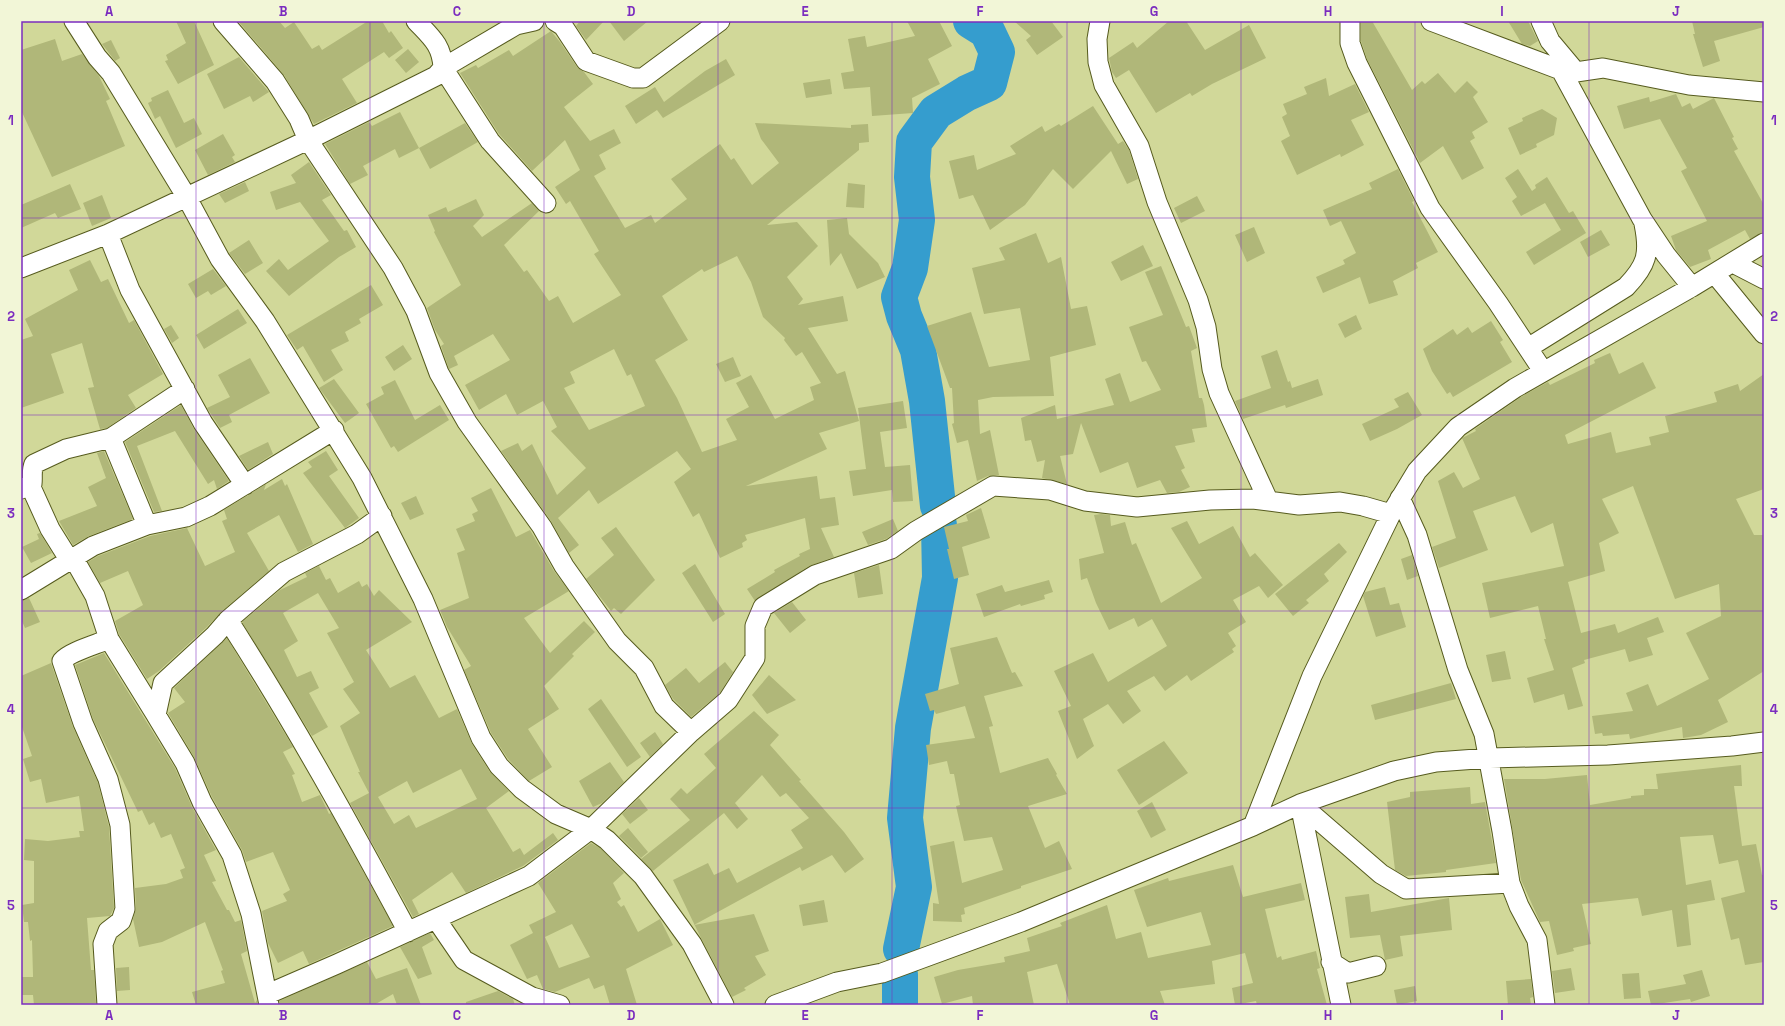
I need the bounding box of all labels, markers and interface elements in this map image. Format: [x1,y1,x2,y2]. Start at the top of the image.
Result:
text: A [105,3,114,20]
text: B [279,3,288,20]
text: C [453,3,461,20]
text: D [627,3,636,20]
text: E [801,3,809,20]
text: F [977,3,984,20]
text: G [1150,3,1158,20]
text: H [1324,3,1332,20]
text: I [1500,3,1504,20]
text: J [1672,3,1680,20]
text: 1 [8,112,14,129]
text: 1 [1771,112,1777,129]
text: 2 [7,308,15,325]
text: 2 [1770,308,1778,325]
text: 3 [7,505,15,522]
text: 3 [1770,505,1778,522]
text: 4 [7,701,15,718]
text: 4 [1770,701,1778,718]
text: 5 [7,897,15,914]
text: 5 [1770,897,1778,914]
text: A [105,1007,114,1024]
text: B [279,1007,288,1024]
text: C [453,1007,461,1024]
text: D [627,1007,636,1024]
text: E [801,1007,809,1024]
text: F [977,1007,984,1024]
text: G [1150,1007,1158,1024]
text: H [1324,1007,1332,1024]
text: I [1500,1007,1504,1024]
text: J [1672,1007,1680,1024]

